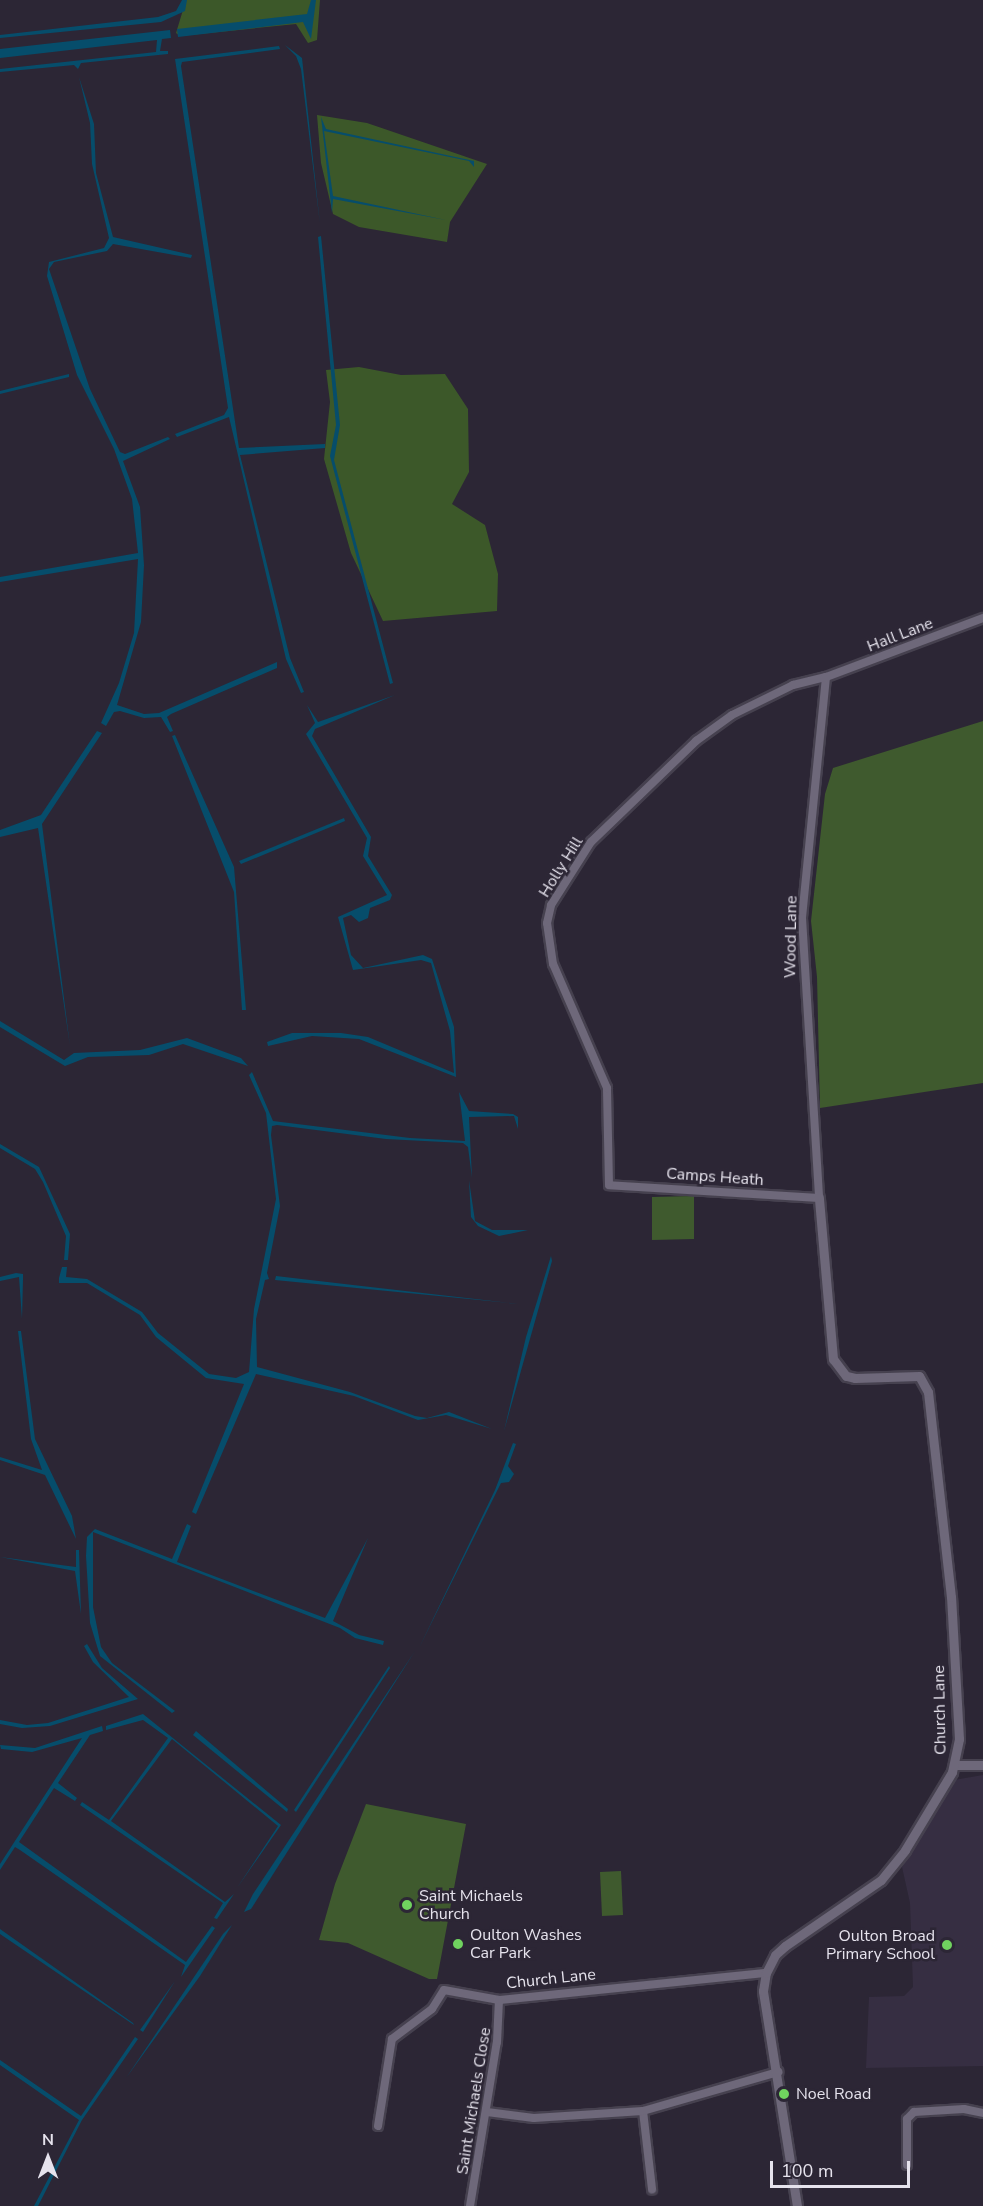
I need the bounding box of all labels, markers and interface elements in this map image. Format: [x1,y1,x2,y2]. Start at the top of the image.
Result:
street label: Hall Lane [864,614,936,656]
street label: Holly Hill [535,833,587,901]
street label: Wood Lane [781,896,801,978]
street label: Camps Heath [666,1164,764,1190]
street label: Church Lane [930,1665,950,1755]
place label: Saint Michaels Church [419,1886,523,1924]
marker: Saint Michaels Church [400,1898,414,1912]
place label: Oulton Washes Car Park [470,1925,582,1963]
place label: Oulton Broad Primary School [826,1926,935,1964]
marker: Oulton Washes Car Park [451,1937,465,1951]
marker: Oulton Broad Primary School [940,1938,954,1952]
street label: Church Lane [505,1965,597,1993]
street label: Saint Michaels Close [453,2026,495,2176]
place label: Noel Road [796,2084,871,2104]
marker: Noel Road [777,2087,791,2101]
north arrow [18,2128,78,2188]
text: N [42,2129,54,2151]
scale bar [773,2149,912,2187]
text: 100 m [781,2159,833,2183]

